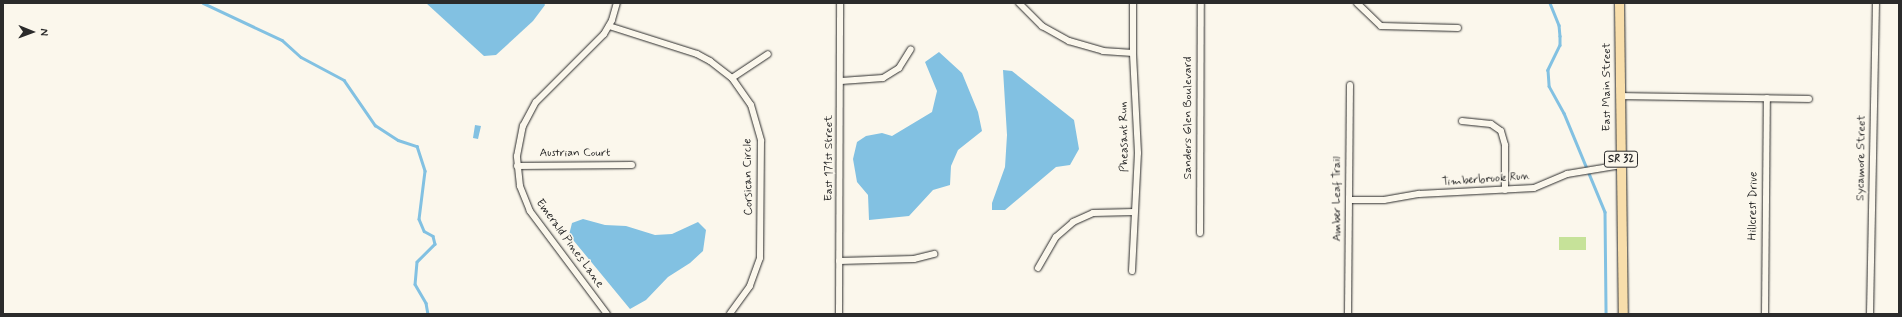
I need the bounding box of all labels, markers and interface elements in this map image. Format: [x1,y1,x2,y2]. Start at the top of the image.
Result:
north arrow [12,12,52,52]
text: N [37,28,51,36]
street label: East Main Street [1601,43,1615,131]
street label: Sanders Glen Boulevard [1182,57,1196,179]
street label: Pheasant Run [1117,102,1133,172]
street label: East 171st Street [823,115,837,201]
street label: Sycamore Street [1854,115,1870,201]
street label: Corsican Circle [741,138,757,216]
street label: Austrian Court [539,147,611,161]
road number: SR 32 [1603,150,1639,168]
street label: Amber Leaf Trail [1331,156,1345,242]
street label: Timberbrook Run [1442,170,1530,190]
street label: Hillcrest Drive [1746,171,1762,241]
street label: Emerald Pines Lane [534,199,604,289]

